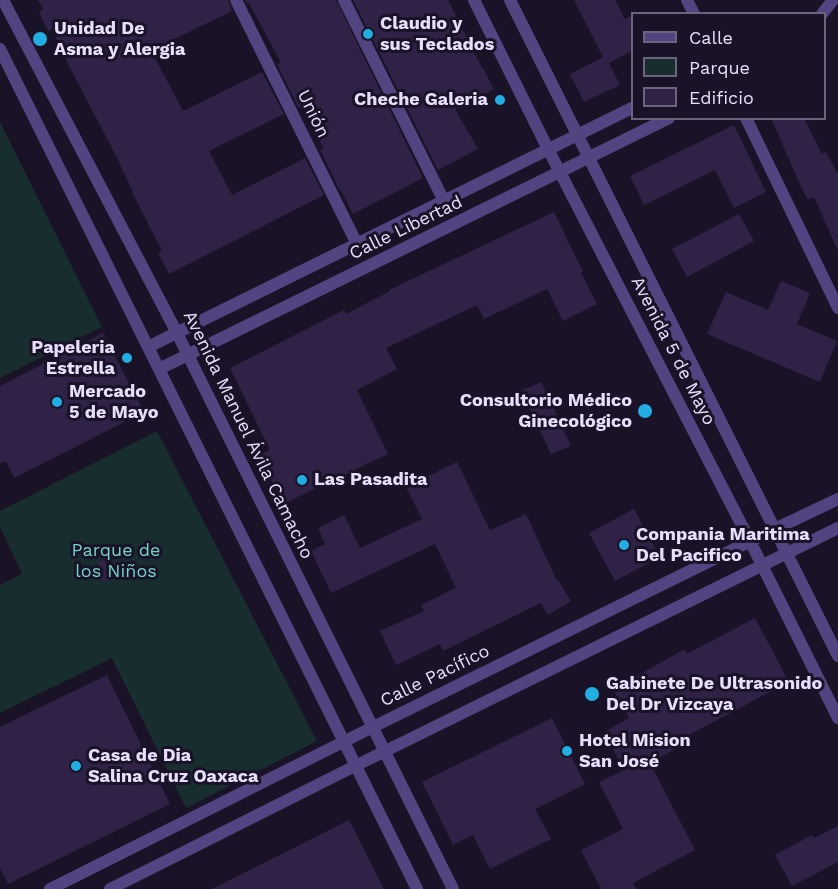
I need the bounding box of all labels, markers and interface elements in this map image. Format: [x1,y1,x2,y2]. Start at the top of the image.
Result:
legend [631,12,826,120]
place label: Claudio y sus Teclados [380,13,494,56]
place label: Unidad De Asma y Alergia [54,18,185,60]
marker: Claudio y sus Teclados [361,27,375,41]
text: Calle [689,27,733,48]
marker: Unidad De Asma y Alergia [31,30,49,48]
text: Parque [689,57,750,78]
street label: Unión [292,87,334,141]
text: Edificio [689,87,754,108]
place label: Cheche Galeria [354,89,488,111]
marker: Cheche Galeria [493,93,507,107]
street label: Calle Libertad [346,191,466,265]
street label: Avenida 5 de Mayo [626,273,720,429]
street label: Avenida Manuel Ávila Camacho [178,307,318,563]
place label: Papeleria Estrella [31,337,115,380]
marker: Papeleria Estrella [120,351,134,365]
place label: Mercado 5 de Mayo [69,381,158,424]
place label: Consultorio Médico Ginecológico [460,390,632,432]
marker: Mercado 5 de Mayo [50,395,64,409]
marker: Consultorio Médico Ginecológico [636,402,654,420]
place label: Las Pasadita [314,469,427,491]
marker: Las Pasadita [295,473,309,487]
place label: Compania Maritima Del Pacifico [636,524,810,566]
marker: Compania Maritima Del Pacifico [617,538,631,552]
park label: Parque de los Niños [72,540,160,582]
street label: Calle Pacífico [377,640,493,712]
place label: Gabinete De Ultrasonido Del Dr Vizcaya [606,673,822,716]
marker: Gabinete De Ultrasonido Del Dr Vizcaya [583,685,601,703]
place label: Hotel Mision San José [579,730,691,772]
marker: Hotel Mision San José [560,744,574,758]
place label: Casa de Dia Salina Cruz Oaxaca [88,745,258,788]
marker: Casa de Dia Salina Cruz Oaxaca [69,759,83,773]

